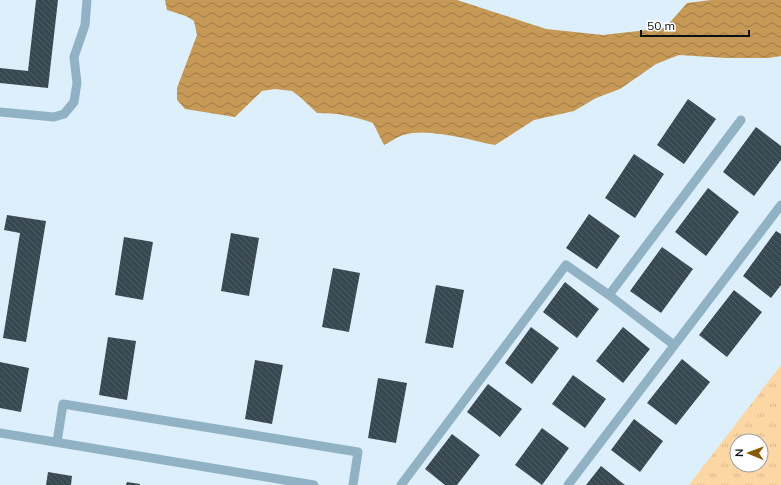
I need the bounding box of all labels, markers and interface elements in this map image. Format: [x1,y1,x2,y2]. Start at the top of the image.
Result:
scale bar [641,12,749,38]
text: 50 m [647,18,675,33]
north arrow [729,433,769,473]
text: N [732,449,746,457]

